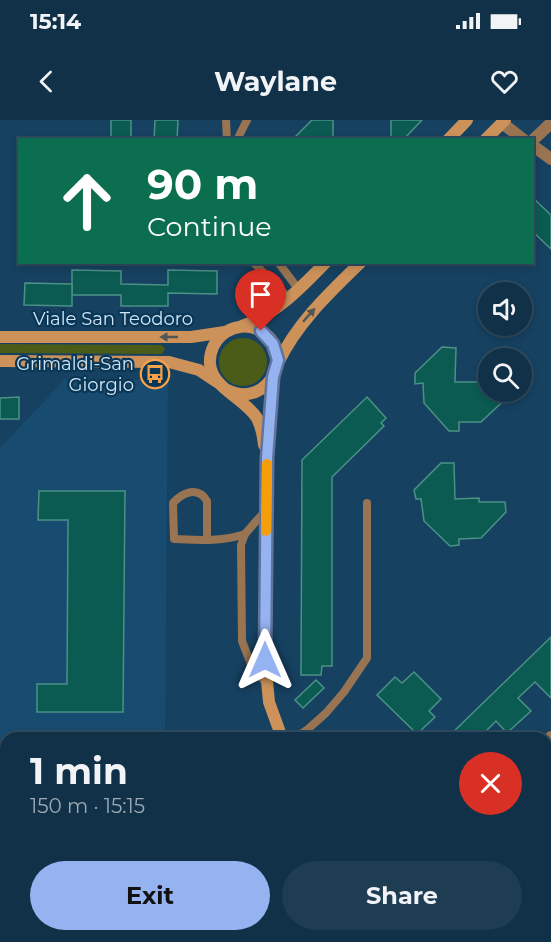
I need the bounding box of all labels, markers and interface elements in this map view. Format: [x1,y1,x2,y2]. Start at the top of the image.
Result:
text: 15:14 [30,8,81,35]
icon: back [30,65,63,98]
text: Waylane [214,65,337,98]
icon: heart [488,65,521,98]
text: 90 m [147,158,258,210]
icon: ahead [48,162,126,240]
text: Continue [147,210,272,243]
pin [235,269,286,331]
icon: arrive [244,278,277,311]
map controls [478,282,532,402]
button: sound [478,282,532,336]
street label: Viale San Teodoro [33,308,193,330]
one-way arrow [302,308,316,323]
one-way arrow [159,332,178,342]
button: search [478,348,532,402]
place label: Grimaldi-San Giorgio [16,353,134,396]
bus stop icon: Grimaldi-San Giorgio [139,358,171,390]
position arrow [233,628,297,692]
text: 1 min [30,749,128,793]
button: close [459,752,522,815]
text: 150 m · 15:15 [30,794,145,818]
button: Exit [30,861,270,930]
button: Share [282,861,522,930]

